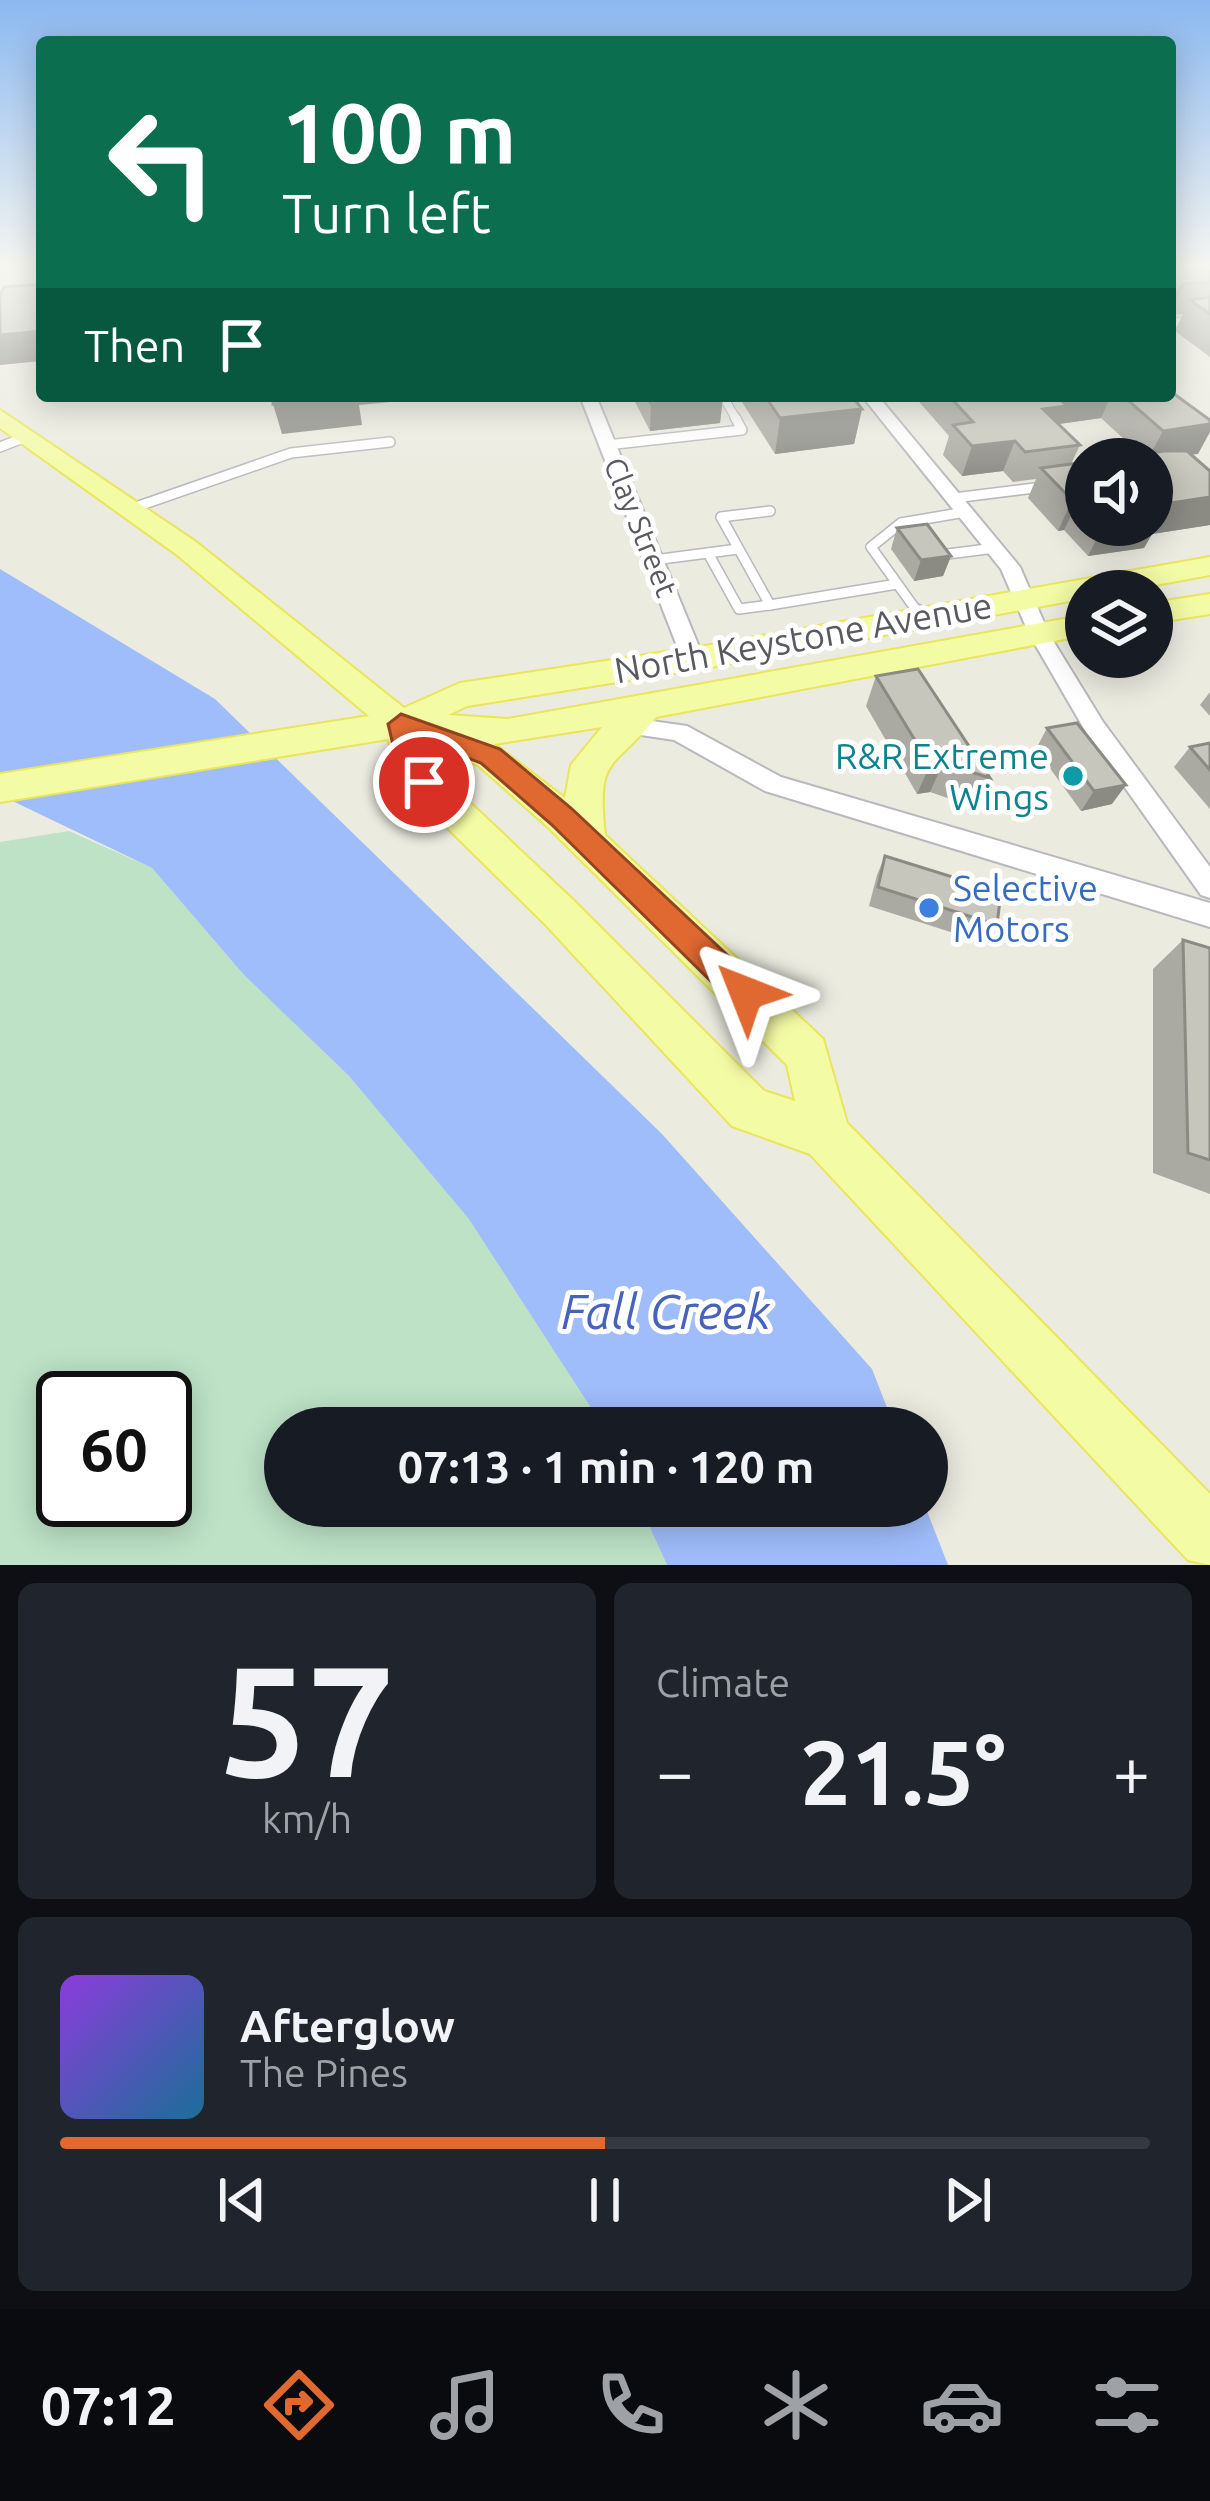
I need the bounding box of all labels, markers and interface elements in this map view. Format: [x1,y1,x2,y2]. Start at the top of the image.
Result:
icon: left [84,84,240,240]
text: 100 m [282,85,516,179]
text: Turn left [282,183,491,243]
icon: arrive [209,312,275,378]
text: Then [84,320,185,371]
map controls [1065,438,1173,678]
button: sound [1065,438,1173,546]
street label: Clay Street [598,453,684,602]
button: layers [1065,570,1173,678]
street label: North Keystone Avenue [611,584,995,690]
pin [373,731,475,833]
place label: R&R Extreme Wings [835,735,1049,817]
icon: arrive [391,749,457,815]
marker: R&R Extreme Wings [1060,763,1086,789]
place label: Selective Motors [953,867,1098,949]
marker: Selective Motors [916,895,942,921]
position arrow [683,930,809,1056]
water label: Fall Creek [561,1284,771,1338]
speed limit sign: 60 [36,1371,192,1527]
text: 07:13 · 1 min · 120 m [398,1441,814,1492]
text: 57 [219,1632,395,1806]
text: Climate [656,1661,790,1704]
text: 21.5° [800,1721,1006,1822]
text: − [656,1734,693,1808]
text: + [1113,1734,1150,1808]
text: km/h [262,1797,352,1840]
text: Afterglow [240,2000,455,2051]
text: The Pines [240,2051,408,2094]
icon: previous [209,2167,275,2233]
icon: pause [572,2167,638,2233]
icon: next [935,2167,1001,2233]
icon: directions [257,2363,341,2447]
icon: music [423,2363,507,2447]
icon: phone [589,2363,673,2447]
icon: climate [754,2363,838,2447]
icon: car [920,2363,1004,2447]
icon: filters [1085,2363,1169,2447]
text: 07:12 [41,2375,176,2435]

